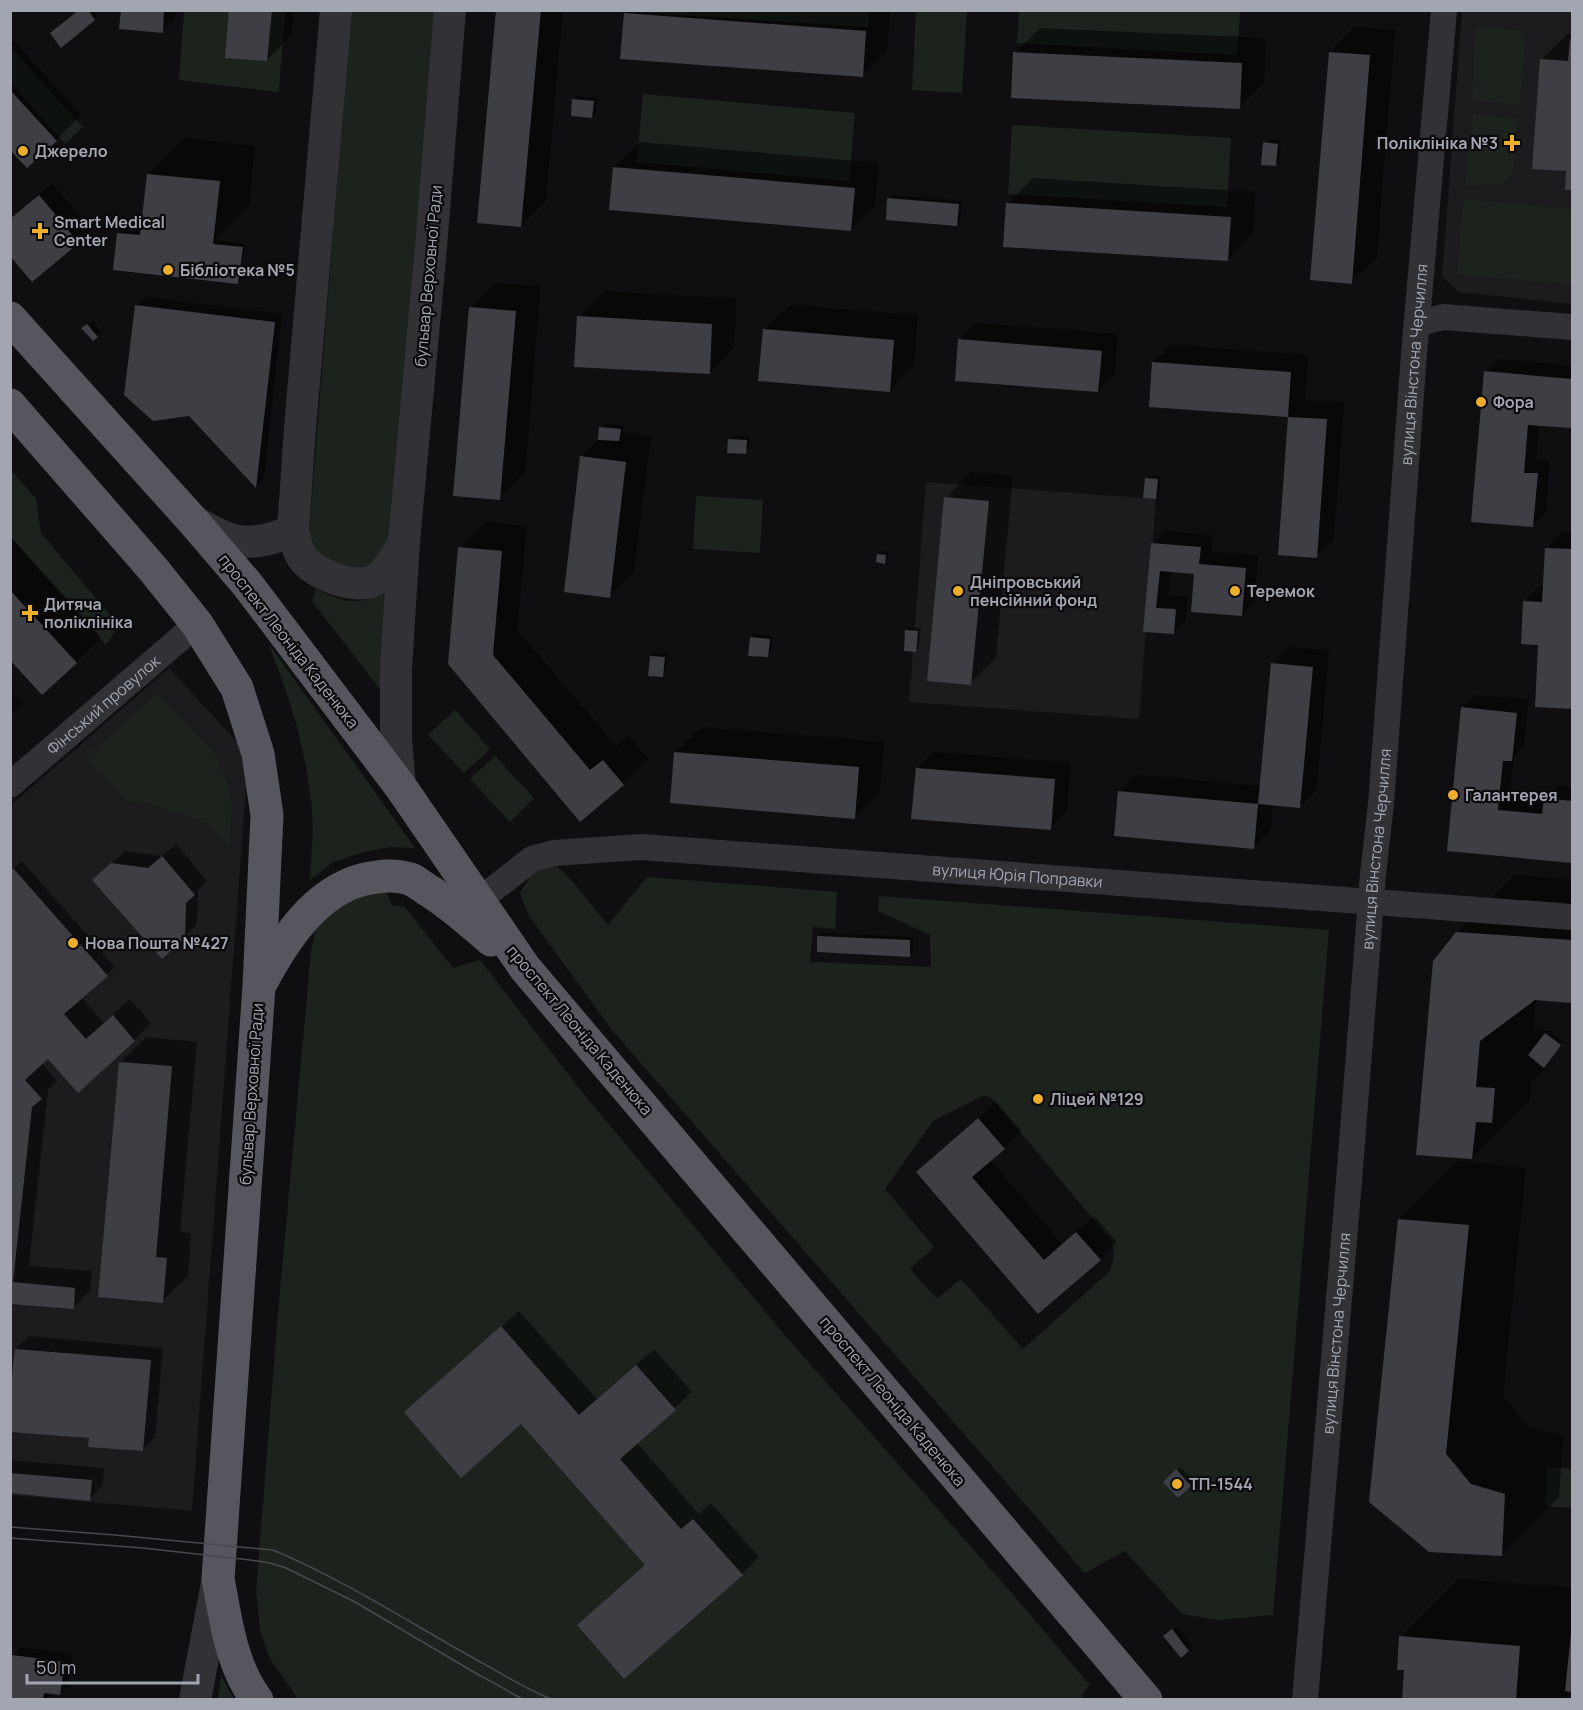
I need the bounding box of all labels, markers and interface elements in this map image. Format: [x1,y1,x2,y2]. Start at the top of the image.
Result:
place label: Поліклініка №3 [1377,132,1498,154]
marker: Поліклініка №3 [1503,134,1521,152]
place label: Джерело [35,140,108,162]
marker: Джерело [16,144,30,158]
street label: бульвар Верховної Ради [409,184,447,368]
place label: Smart Medical Center [54,211,165,251]
marker: Smart Medical Center [31,222,49,240]
place label: Бібліотека №5 [180,259,295,281]
marker: Бібліотека №5 [161,263,175,277]
street label: вулиця Вінстона Черчилля [1395,263,1433,466]
place label: Фора [1493,391,1534,413]
marker: Фора [1474,395,1488,409]
street label: проспект Леоніда Каденюка [214,549,364,733]
place label: Дніпровський пенсійний фонд [970,571,1097,611]
place label: Теремок [1247,580,1315,602]
marker: Дніпровський пенсійний фонд [951,584,965,598]
marker: Теремок [1228,584,1242,598]
place label: Дитяча поліклініка [44,593,133,633]
marker: Дитяча поліклініка [21,604,39,622]
street label: Фінський провулок [42,649,165,760]
street label: вулиця Вінстона Черчилля [1356,748,1396,950]
place label: Галантерея [1465,784,1557,806]
marker: Галантерея [1446,788,1460,802]
street label: вулиця Юрія Поправки [932,858,1103,893]
place label: Нова Пошта №427 [85,932,229,954]
marker: Нова Пошта №427 [66,936,80,950]
street label: проспект Леоніда Каденюка [502,940,658,1120]
street label: бульвар Верховної Ради [234,1002,268,1186]
place label: Ліцей №129 [1050,1088,1144,1110]
marker: Ліцей №129 [1031,1092,1045,1106]
street label: вулиця Вінстона Черчилля [1317,1232,1356,1435]
street label: проспект Леоніда Каденюка [815,1311,971,1491]
place label: ТП-1544 [1189,1473,1253,1495]
marker: ТП-1544 [1170,1477,1184,1491]
scale bar [27,1647,198,1685]
text: 50 m [36,1655,76,1679]

